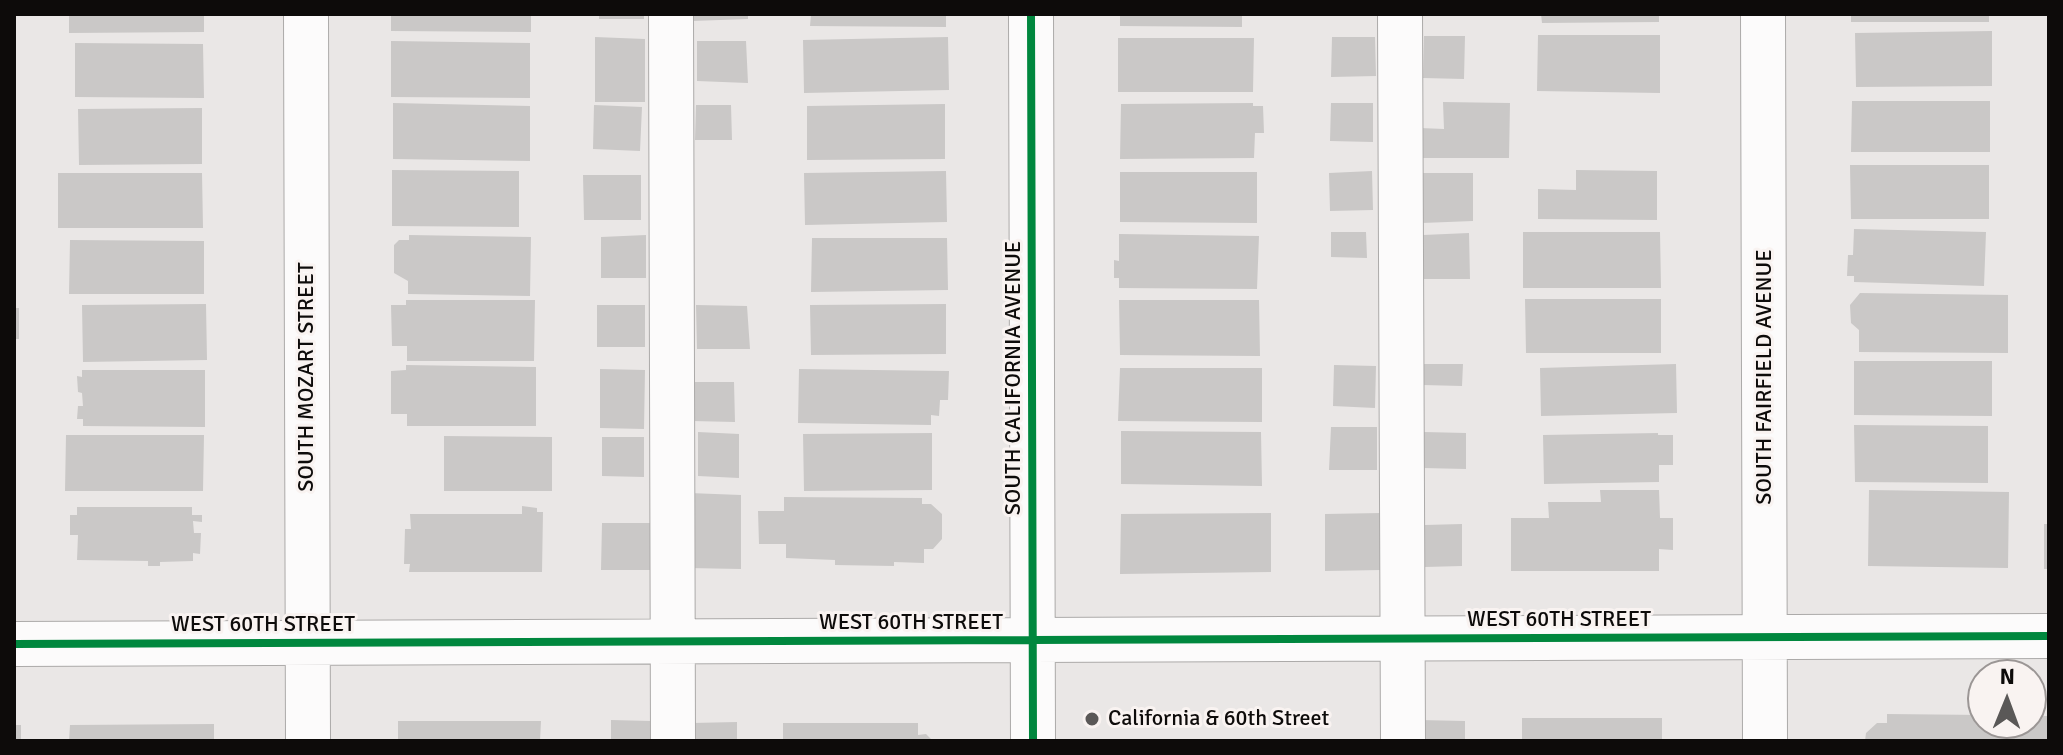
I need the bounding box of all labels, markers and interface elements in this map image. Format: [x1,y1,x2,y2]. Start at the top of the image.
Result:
street label: SOUTH CALIFORNIA AVENUE [1001,241,1027,515]
street label: SOUTH FAIRFIELD AVENUE [1752,249,1778,505]
street label: SOUTH MOZART STREET [294,262,320,492]
street label: WEST 60TH STREET [1467,607,1651,633]
street label: WEST 60TH STREET [819,610,1003,636]
street label: WEST 60TH STREET [171,612,355,638]
north arrow [1967,659,2047,739]
text: N [2000,663,2015,690]
place label: California & 60th Street [1108,706,1329,732]
marker: California & 60th Street [1083,710,1101,728]

